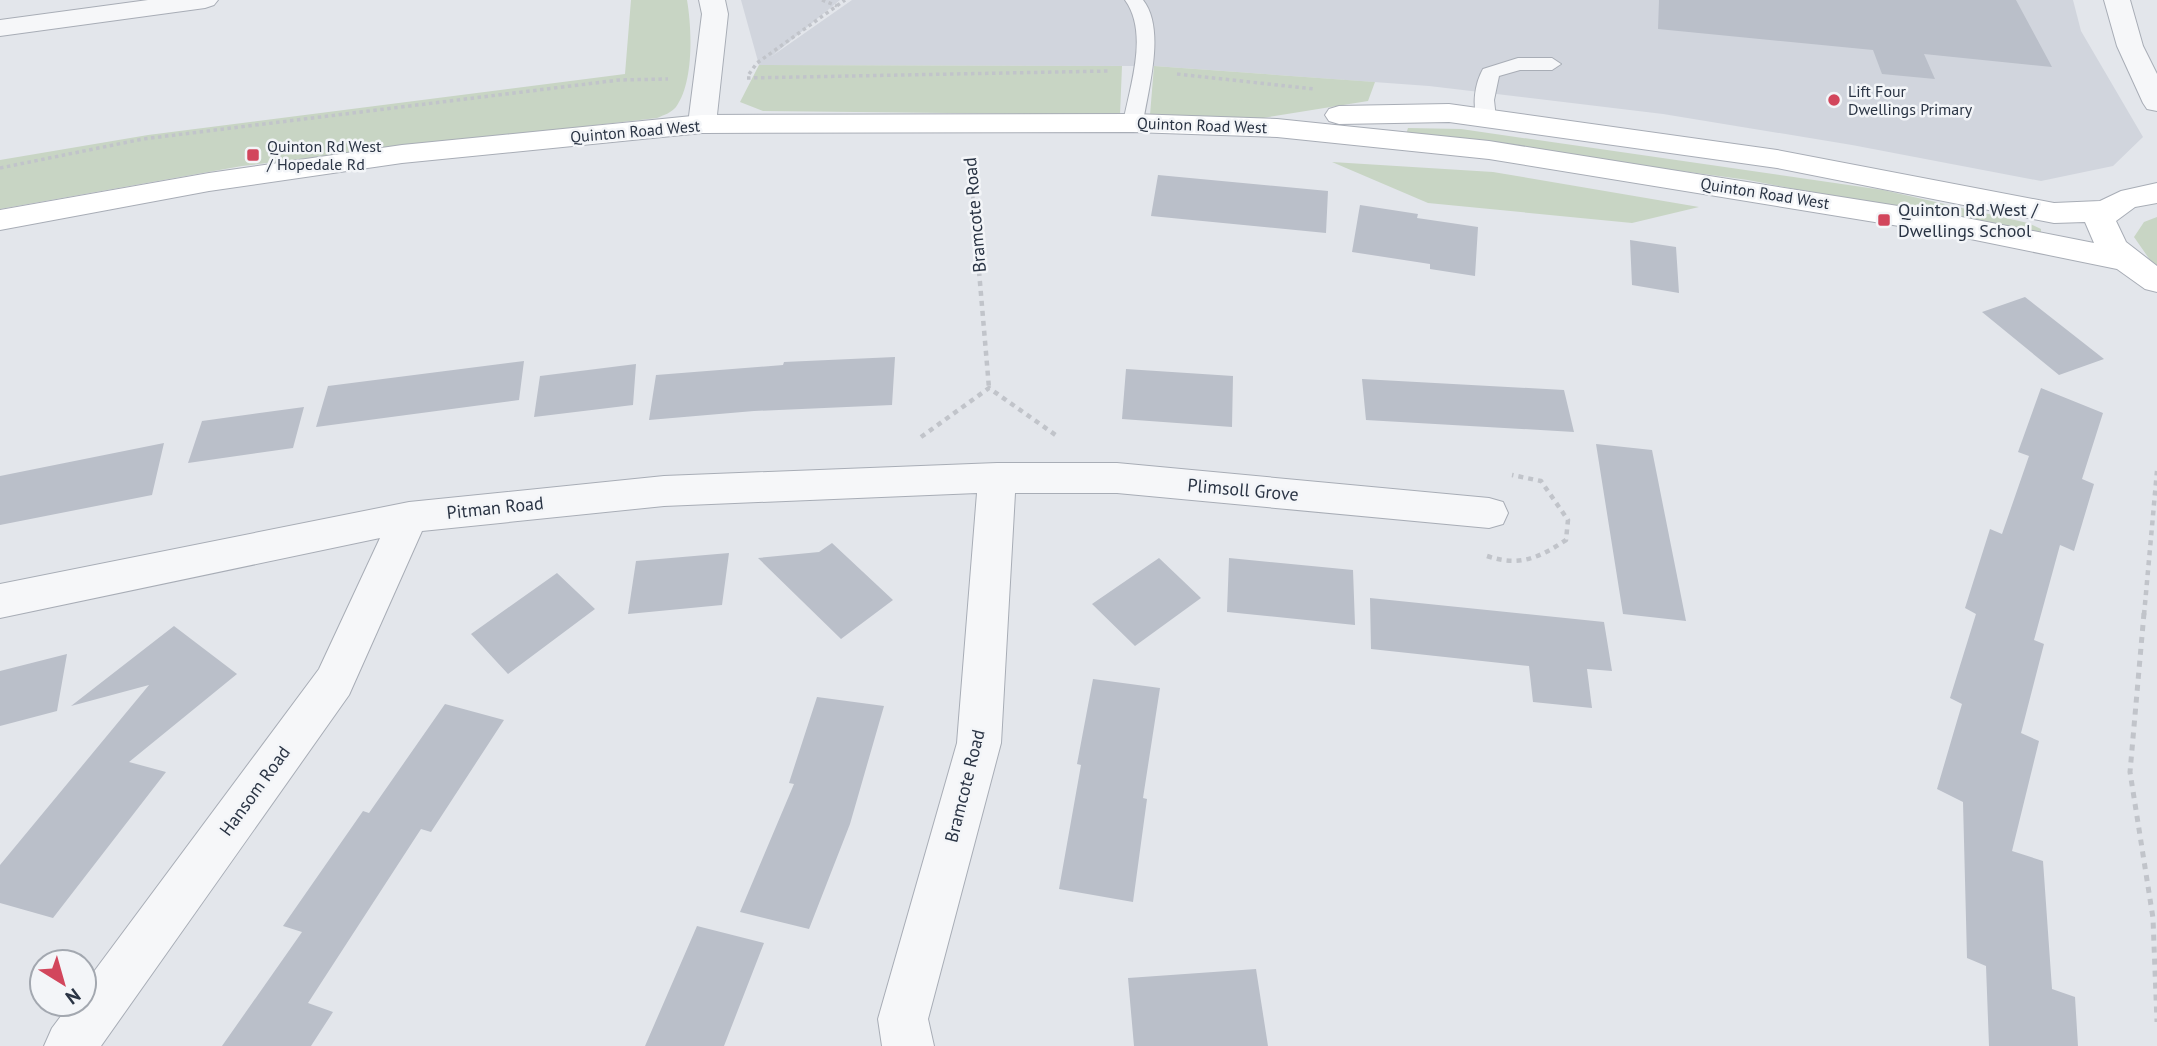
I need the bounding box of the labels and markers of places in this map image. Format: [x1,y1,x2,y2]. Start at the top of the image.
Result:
place label: Lift Four Dwellings Primary [1848,81,1973,119]
marker: Lift Four Dwellings Primary [1826,92,1842,108]
place label: Quinton Rd West / Hopedale Rd [266,136,382,174]
marker: Quinton Rd West / Hopedale Rd [245,147,261,163]
place label: Quinton Rd West / Dwellings School [1898,198,2040,242]
marker: Quinton Rd West / Dwellings School [1876,212,1892,228]

